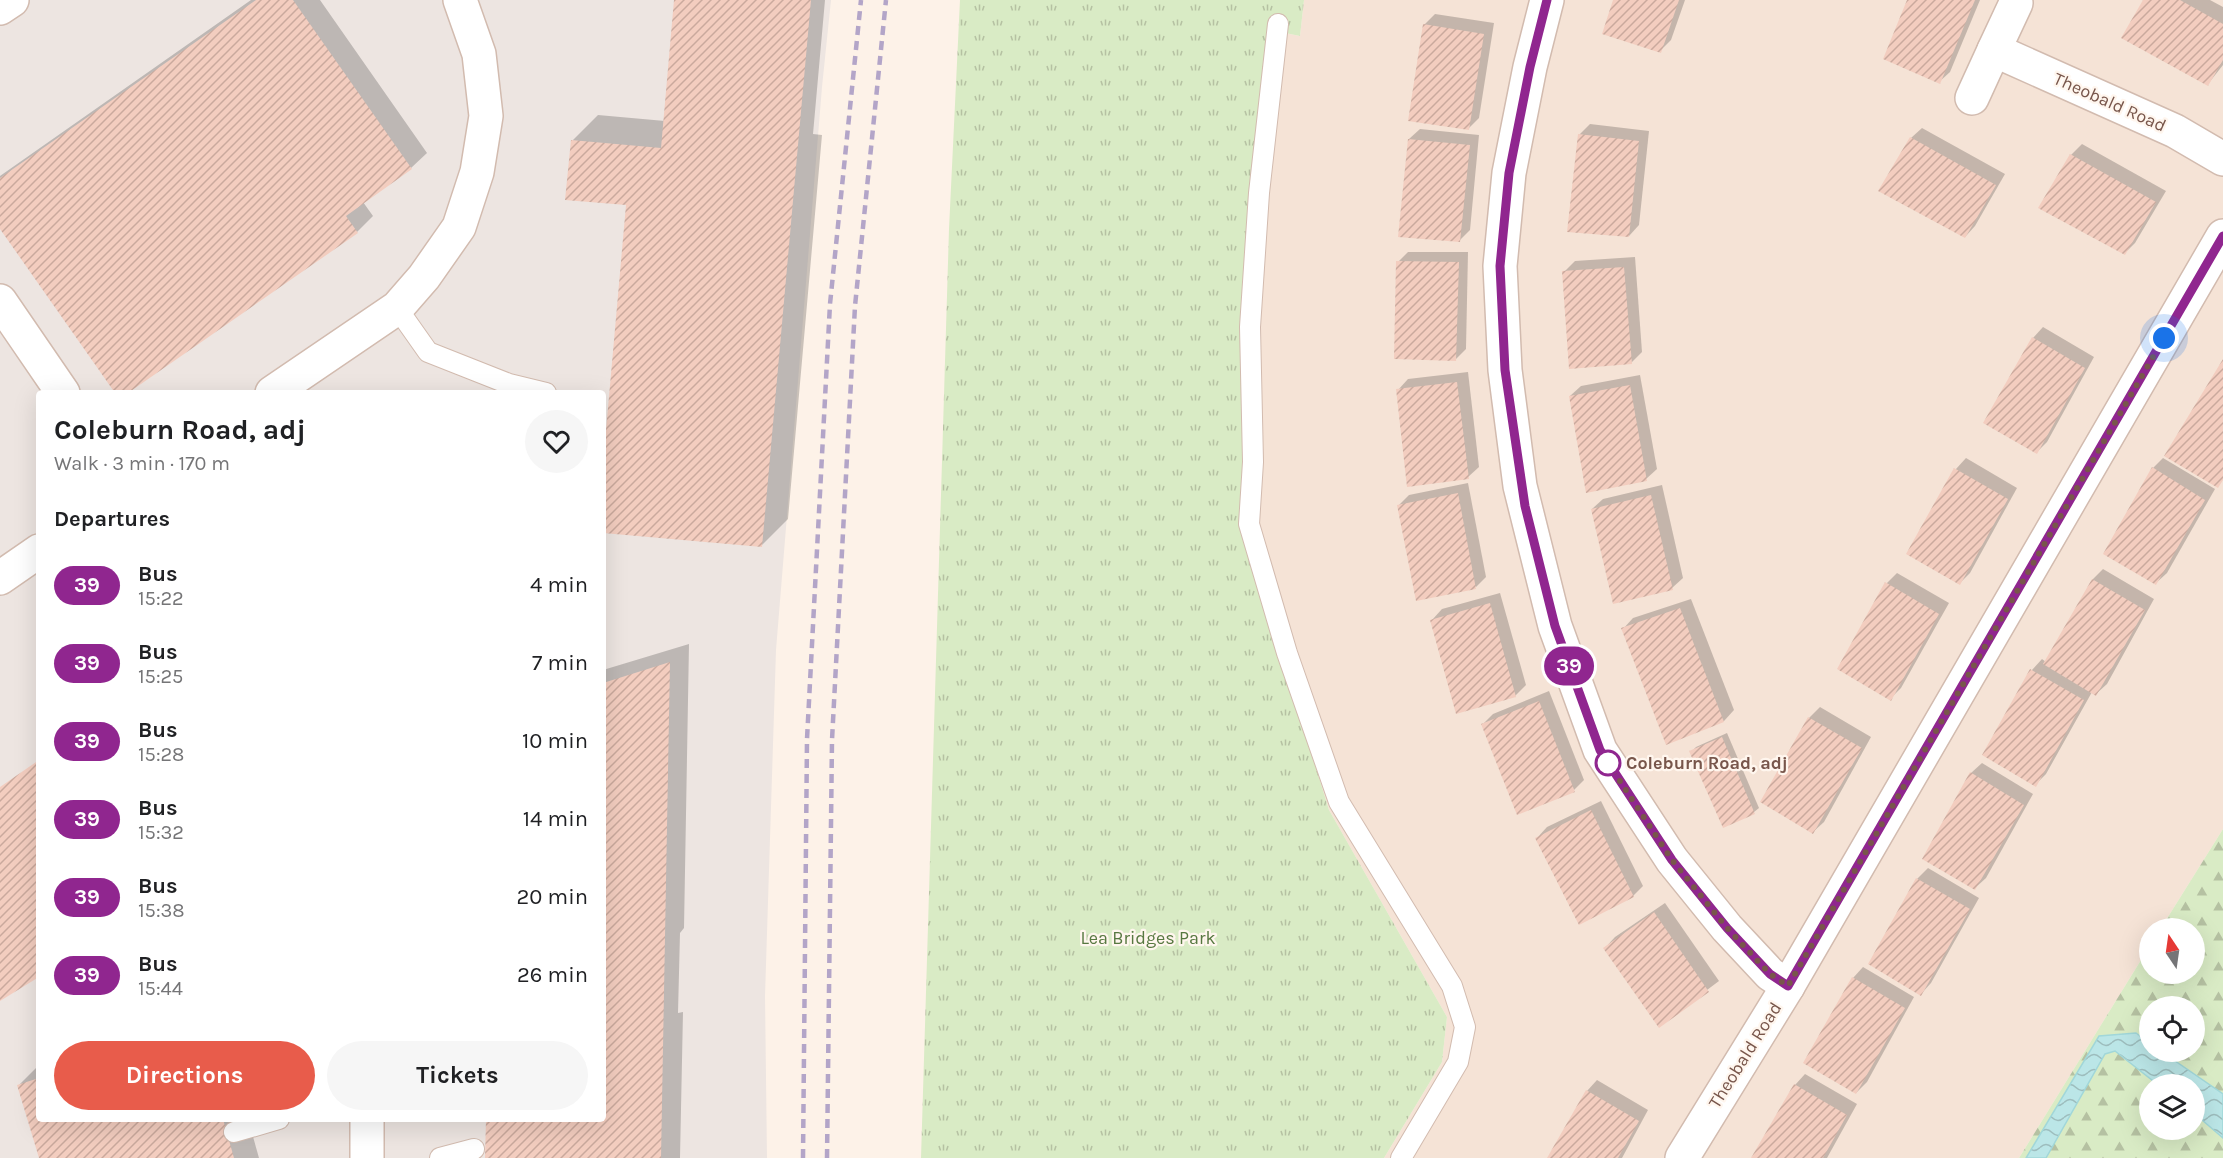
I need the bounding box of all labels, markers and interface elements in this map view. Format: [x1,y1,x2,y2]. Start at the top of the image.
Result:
street label: Theobald Road [2050,67,2170,137]
your location [2149,323,2179,353]
button: heart [525,410,588,473]
text: Coleburn Road, adj [54,413,306,446]
text: Walk · 3 min · 170 m [54,452,230,475]
text: Departures [54,506,170,532]
text: Bus [138,561,178,587]
text: 4 min [530,572,588,598]
text: 39 [74,573,100,597]
text: 15:22 [138,587,184,610]
text: Bus [138,639,178,665]
line badge: 39 [1542,646,1596,686]
text: 7 min [532,650,588,676]
text: 39 [74,651,100,675]
text: 39 [1556,654,1582,678]
text: 15:25 [138,665,183,688]
text: Bus [138,717,178,743]
text: 10 min [522,728,588,754]
text: 39 [74,729,100,753]
text: 15:28 [138,743,184,766]
marker: Coleburn Road, adj [1595,750,1621,776]
place label: Coleburn Road, adj [1626,752,1788,774]
text: Bus [138,795,178,821]
text: 14 min [523,806,588,832]
text: 39 [74,807,100,831]
text: 15:32 [138,821,184,844]
text: Bus [138,873,178,899]
text: 20 min [517,884,588,910]
text: 39 [74,885,100,909]
text: 15:38 [138,899,185,922]
north arrow [2139,918,2205,984]
map controls [2139,918,2205,1140]
park label: Lea Bridges Park [1080,927,1216,949]
text: Bus [138,951,178,977]
text: 26 min [517,962,588,988]
text: 39 [74,963,100,987]
text: 15:44 [138,977,183,1000]
button: locate [2139,996,2205,1062]
street label: Theobald Road [1704,998,1786,1112]
button: Directions [54,1041,315,1110]
button: Tickets [327,1041,588,1110]
button: layers [2139,1074,2205,1140]

